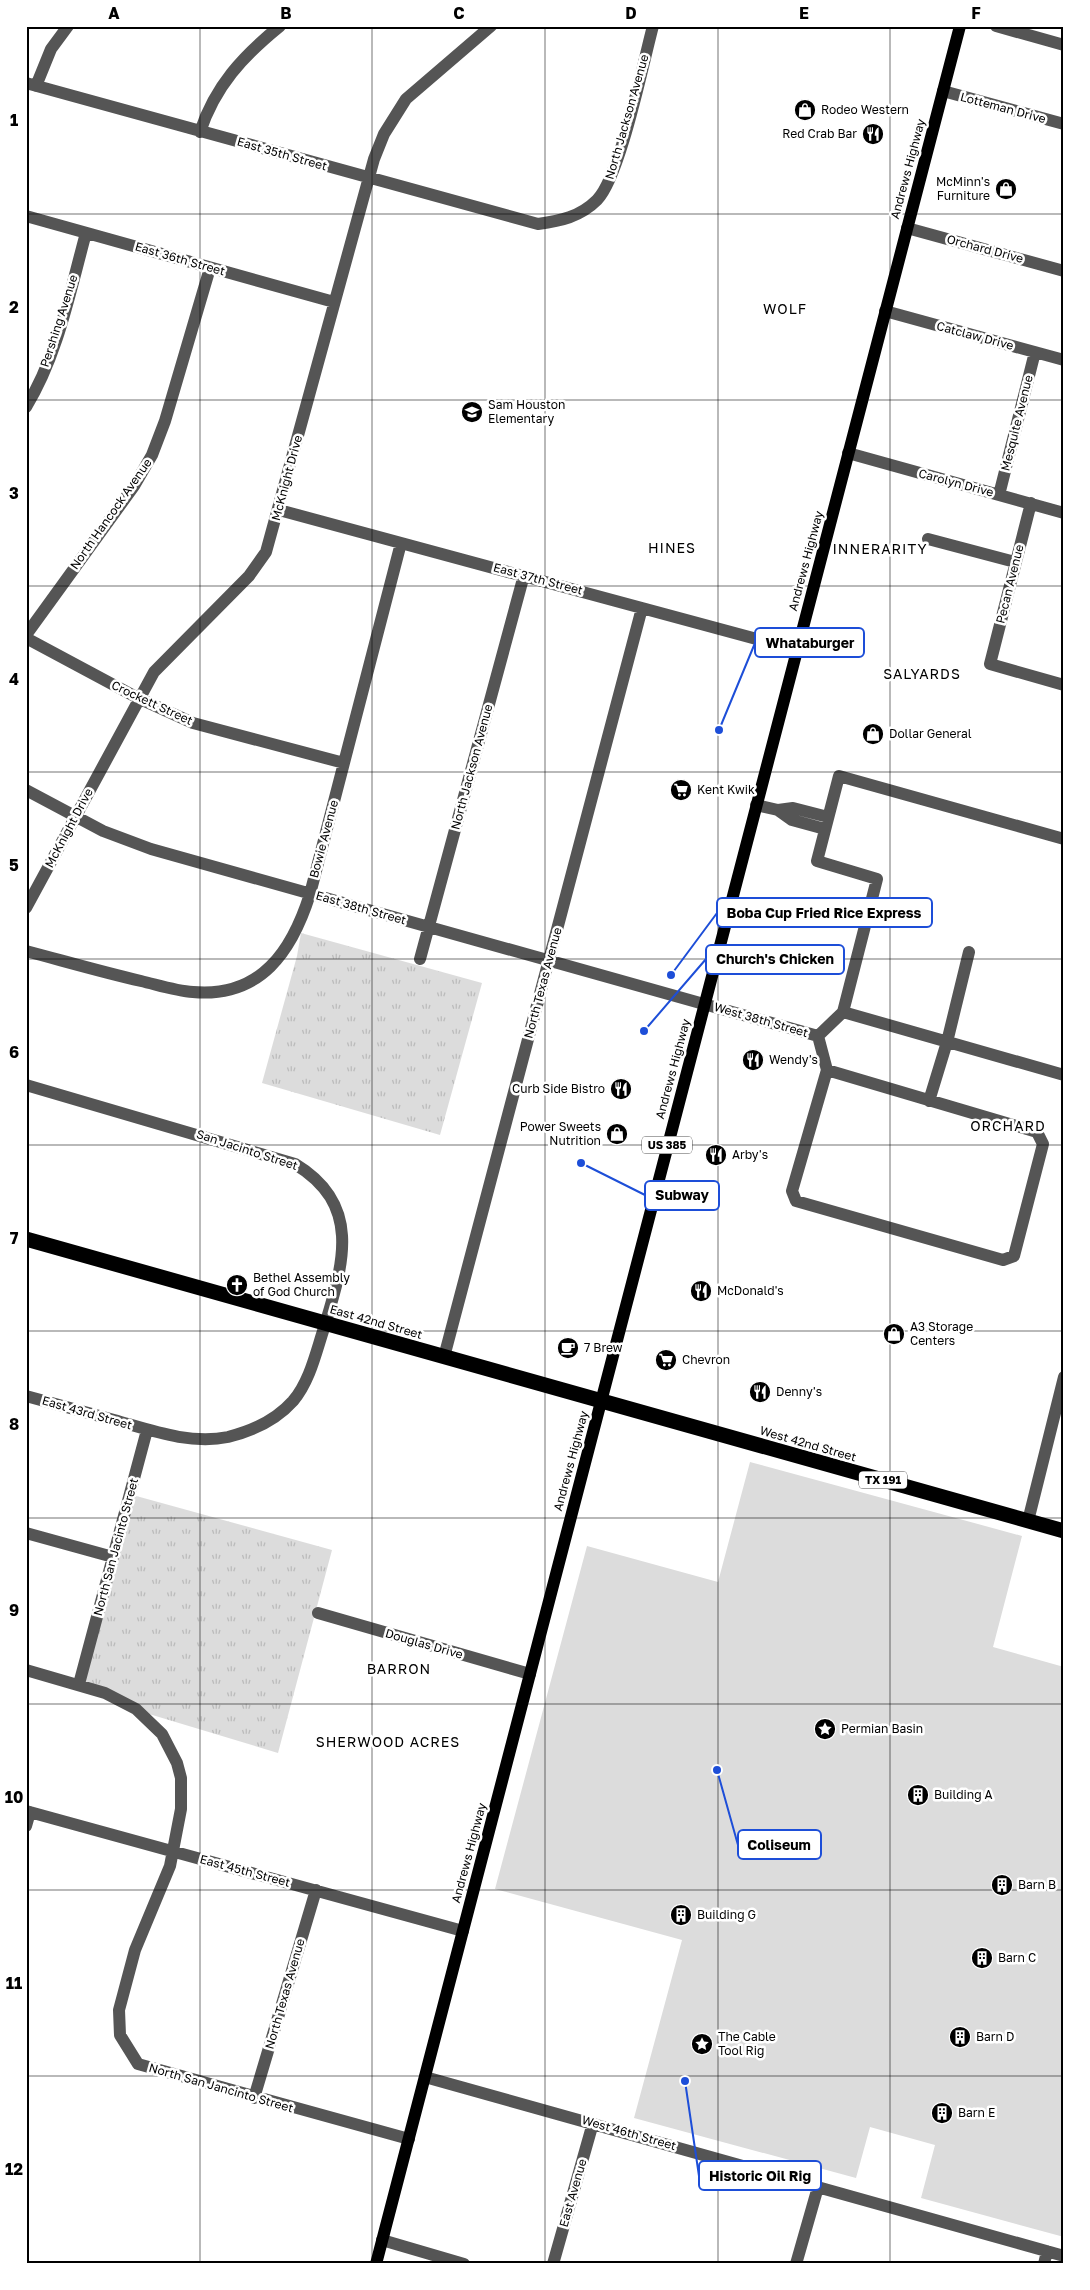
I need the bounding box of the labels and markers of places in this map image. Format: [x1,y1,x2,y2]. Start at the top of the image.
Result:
shop icon: Rodeo Western [793,98,817,122]
place label: Rodeo Western [821,102,909,117]
restaurant icon: Red Crab Bar [861,122,885,146]
place label: Red Crab Bar [782,126,857,141]
place label: McMinn's Furniture [936,174,990,203]
shop icon: McMinn's Furniture [994,177,1018,201]
place label: Sam Houston Elementary [488,397,565,426]
school or university icon: Sam Houston Elementary [460,400,484,424]
callout: Whataburger [755,628,864,657]
shop icon: Dollar General [861,722,885,746]
place label: Dollar General [889,726,972,741]
supermarket icon: Kent Kwik [669,778,693,802]
place label: Kent Kwik [697,782,755,797]
callout: Boba Cup Fried Rice Express [717,898,932,927]
callout: Church's Chicken [706,945,844,974]
restaurant icon: Wendy's [741,1048,765,1072]
place label: Wendy's [769,1052,818,1067]
restaurant icon: Curb Side Bistro [609,1077,633,1101]
place label: Curb Side Bistro [512,1081,605,1096]
place label: Power Sweets Nutrition [520,1119,601,1148]
shop icon: Power Sweets Nutrition [605,1122,629,1146]
restaurant icon: Arby's [704,1143,728,1167]
place label: Arby's [732,1147,768,1162]
callout: Subway [645,1181,719,1210]
place label: Bethel Assembly of God Church [253,1270,350,1299]
church icon: Bethel Assembly of God Church [225,1273,249,1297]
restaurant icon: McDonald's [689,1279,713,1303]
place label: McDonald's [717,1283,784,1298]
place label: A3 Storage Centers [910,1319,973,1348]
shop icon: A3 Storage Centers [882,1322,906,1346]
cafe icon: 7 Brew [556,1336,580,1360]
place label: 7 Brew [584,1340,623,1355]
supermarket icon: Chevron [654,1348,678,1372]
place label: Chevron [682,1352,730,1367]
restaurant icon: Denny's [748,1380,772,1404]
place label: Denny's [776,1384,822,1399]
place icon: Permian Basin [813,1717,837,1741]
place label: Permian Basin [841,1721,923,1736]
building icon: Building A [906,1783,930,1807]
place label: Building A [934,1787,993,1802]
callout: Coliseum [738,1830,821,1859]
building icon: Barn B [990,1873,1014,1897]
place label: Barn B [1018,1877,1056,1892]
building icon: Building G [669,1903,693,1927]
place label: Building G [697,1907,756,1922]
building icon: Barn C [970,1946,994,1970]
place label: Barn C [998,1950,1036,1965]
building icon: Barn D [948,2025,972,2049]
place label: The Cable Tool Rig [718,2029,776,2058]
place label: Barn D [976,2029,1014,2044]
place icon: The Cable Tool Rig [690,2032,714,2056]
building icon: Barn E [930,2101,954,2125]
place label: Barn E [958,2105,995,2120]
callout: Historic Oil Rig [699,2161,821,2190]

